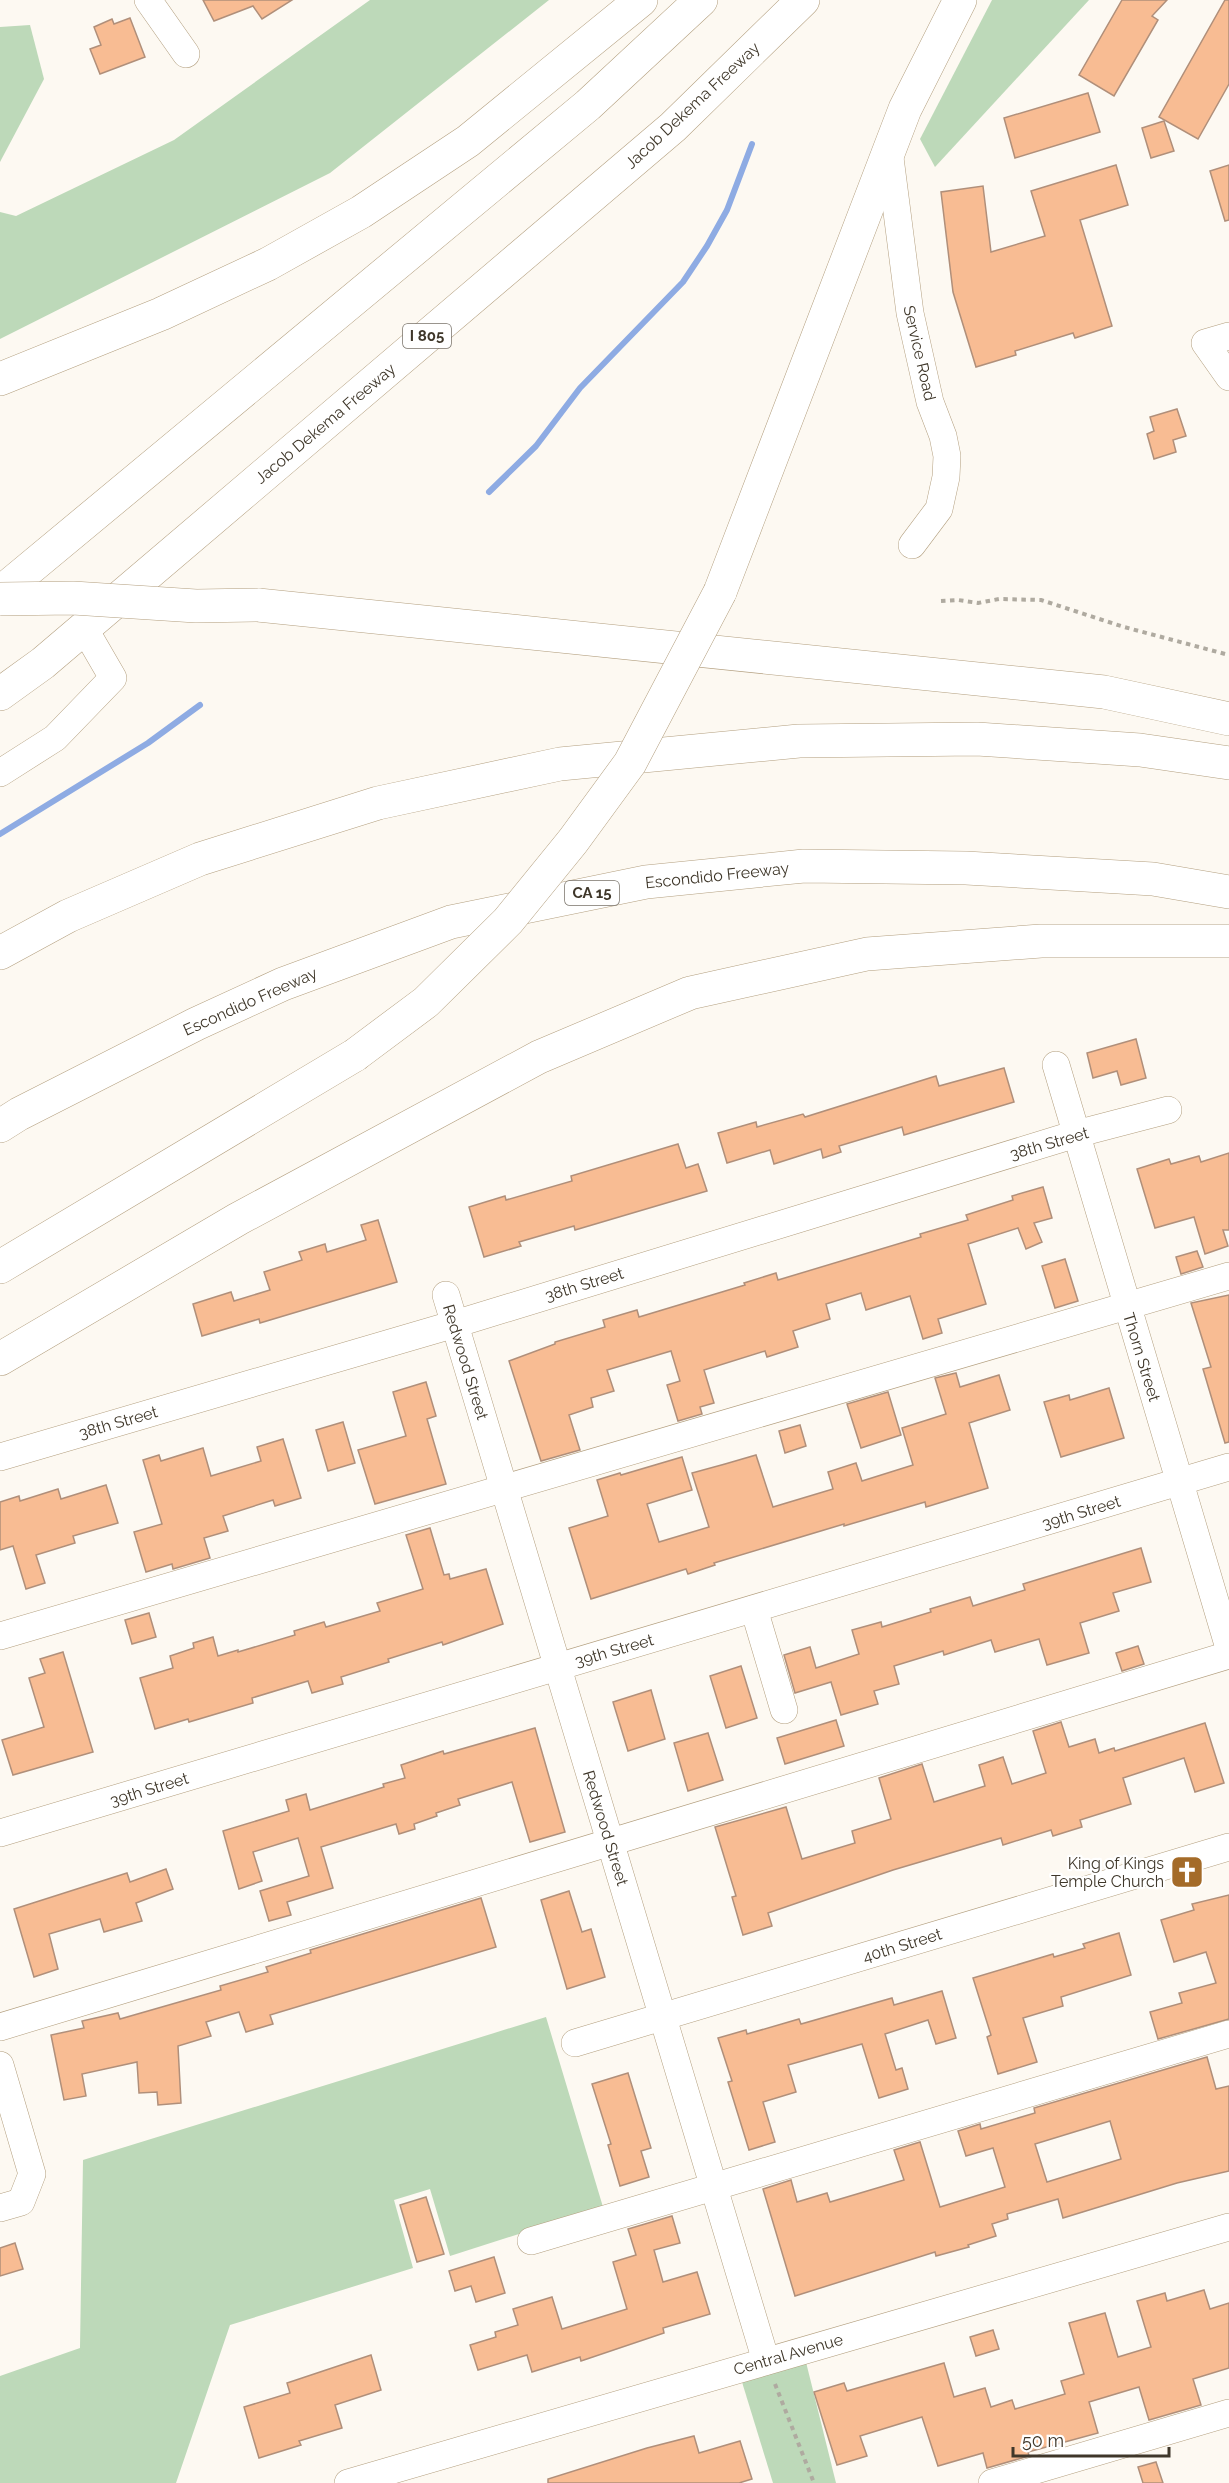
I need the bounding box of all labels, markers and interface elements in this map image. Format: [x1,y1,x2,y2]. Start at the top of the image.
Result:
street label: Jacob Dekema Freeway [621,38,764,173]
street label: Service Road [899,304,940,403]
road number: I 805 [403,324,451,348]
street label: Jacob Dekema Freeway [251,359,399,488]
street label: Escondido Freeway [644,858,790,893]
road number: CA 15 [565,881,619,905]
street label: Escondido Freeway [180,963,320,1040]
street label: 38th Street [1008,1123,1091,1164]
street label: 38th Street [543,1263,626,1305]
street label: Redwood Street [439,1302,492,1423]
street label: Thorn Street [1119,1310,1164,1405]
street label: 38th Street [77,1402,160,1443]
street label: 39th Street [1040,1491,1123,1533]
street label: 39th Street [573,1630,656,1671]
street label: 39th Street [108,1768,191,1810]
street label: Redwood Street [579,1768,632,1889]
place label: King of Kings Temple Church [1051,1854,1164,1891]
church icon: King of Kings Temple Church [1169,1854,1205,1890]
street label: 40th Street [860,1924,945,1967]
street label: Central Avenue [731,2330,845,2379]
scale bar [1013,2420,1169,2458]
text: 50 m [1022,2430,1064,2451]

